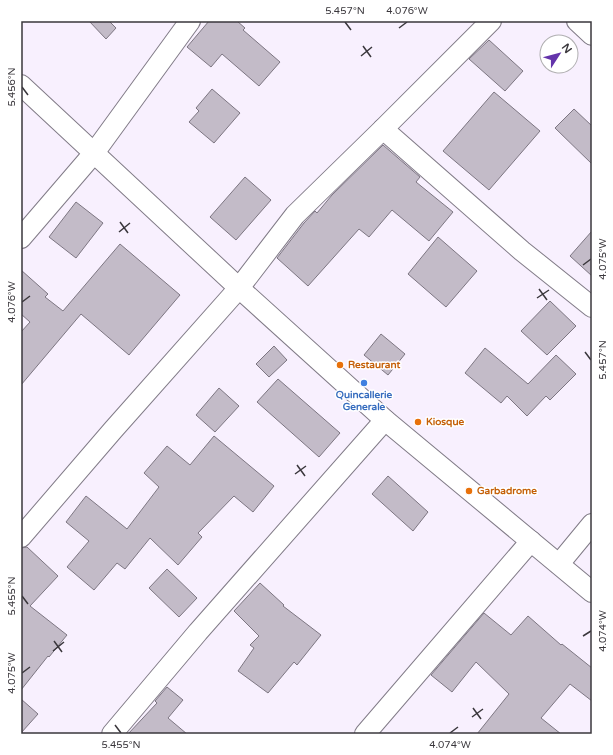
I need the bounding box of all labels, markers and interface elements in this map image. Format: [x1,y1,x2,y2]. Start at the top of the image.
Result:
text: 5.457°N [325,5,365,17]
text: 4.076°W [386,5,428,17]
north arrow [539,34,579,74]
text: N [559,41,575,56]
text: 5.456°N [6,67,18,107]
text: 4.075°W [597,238,609,280]
text: 4.076°W [6,281,18,323]
text: 5.457°N [597,340,609,380]
place label: Restaurant [348,359,400,371]
marker: Restaurant [335,360,345,370]
marker: Quincallerie Generale [359,378,369,388]
place label: Quincallerie Generale [336,389,392,413]
place label: Kiosque [426,416,464,428]
marker: Kiosque [413,417,423,427]
place label: Garbadrome [477,485,537,497]
marker: Garbadrome [464,486,474,496]
text: 5.455°N [6,576,18,616]
text: 4.074°W [597,610,609,652]
text: 4.075°W [6,652,18,694]
text: 5.455°N [101,739,141,751]
text: 4.074°W [429,739,471,751]

